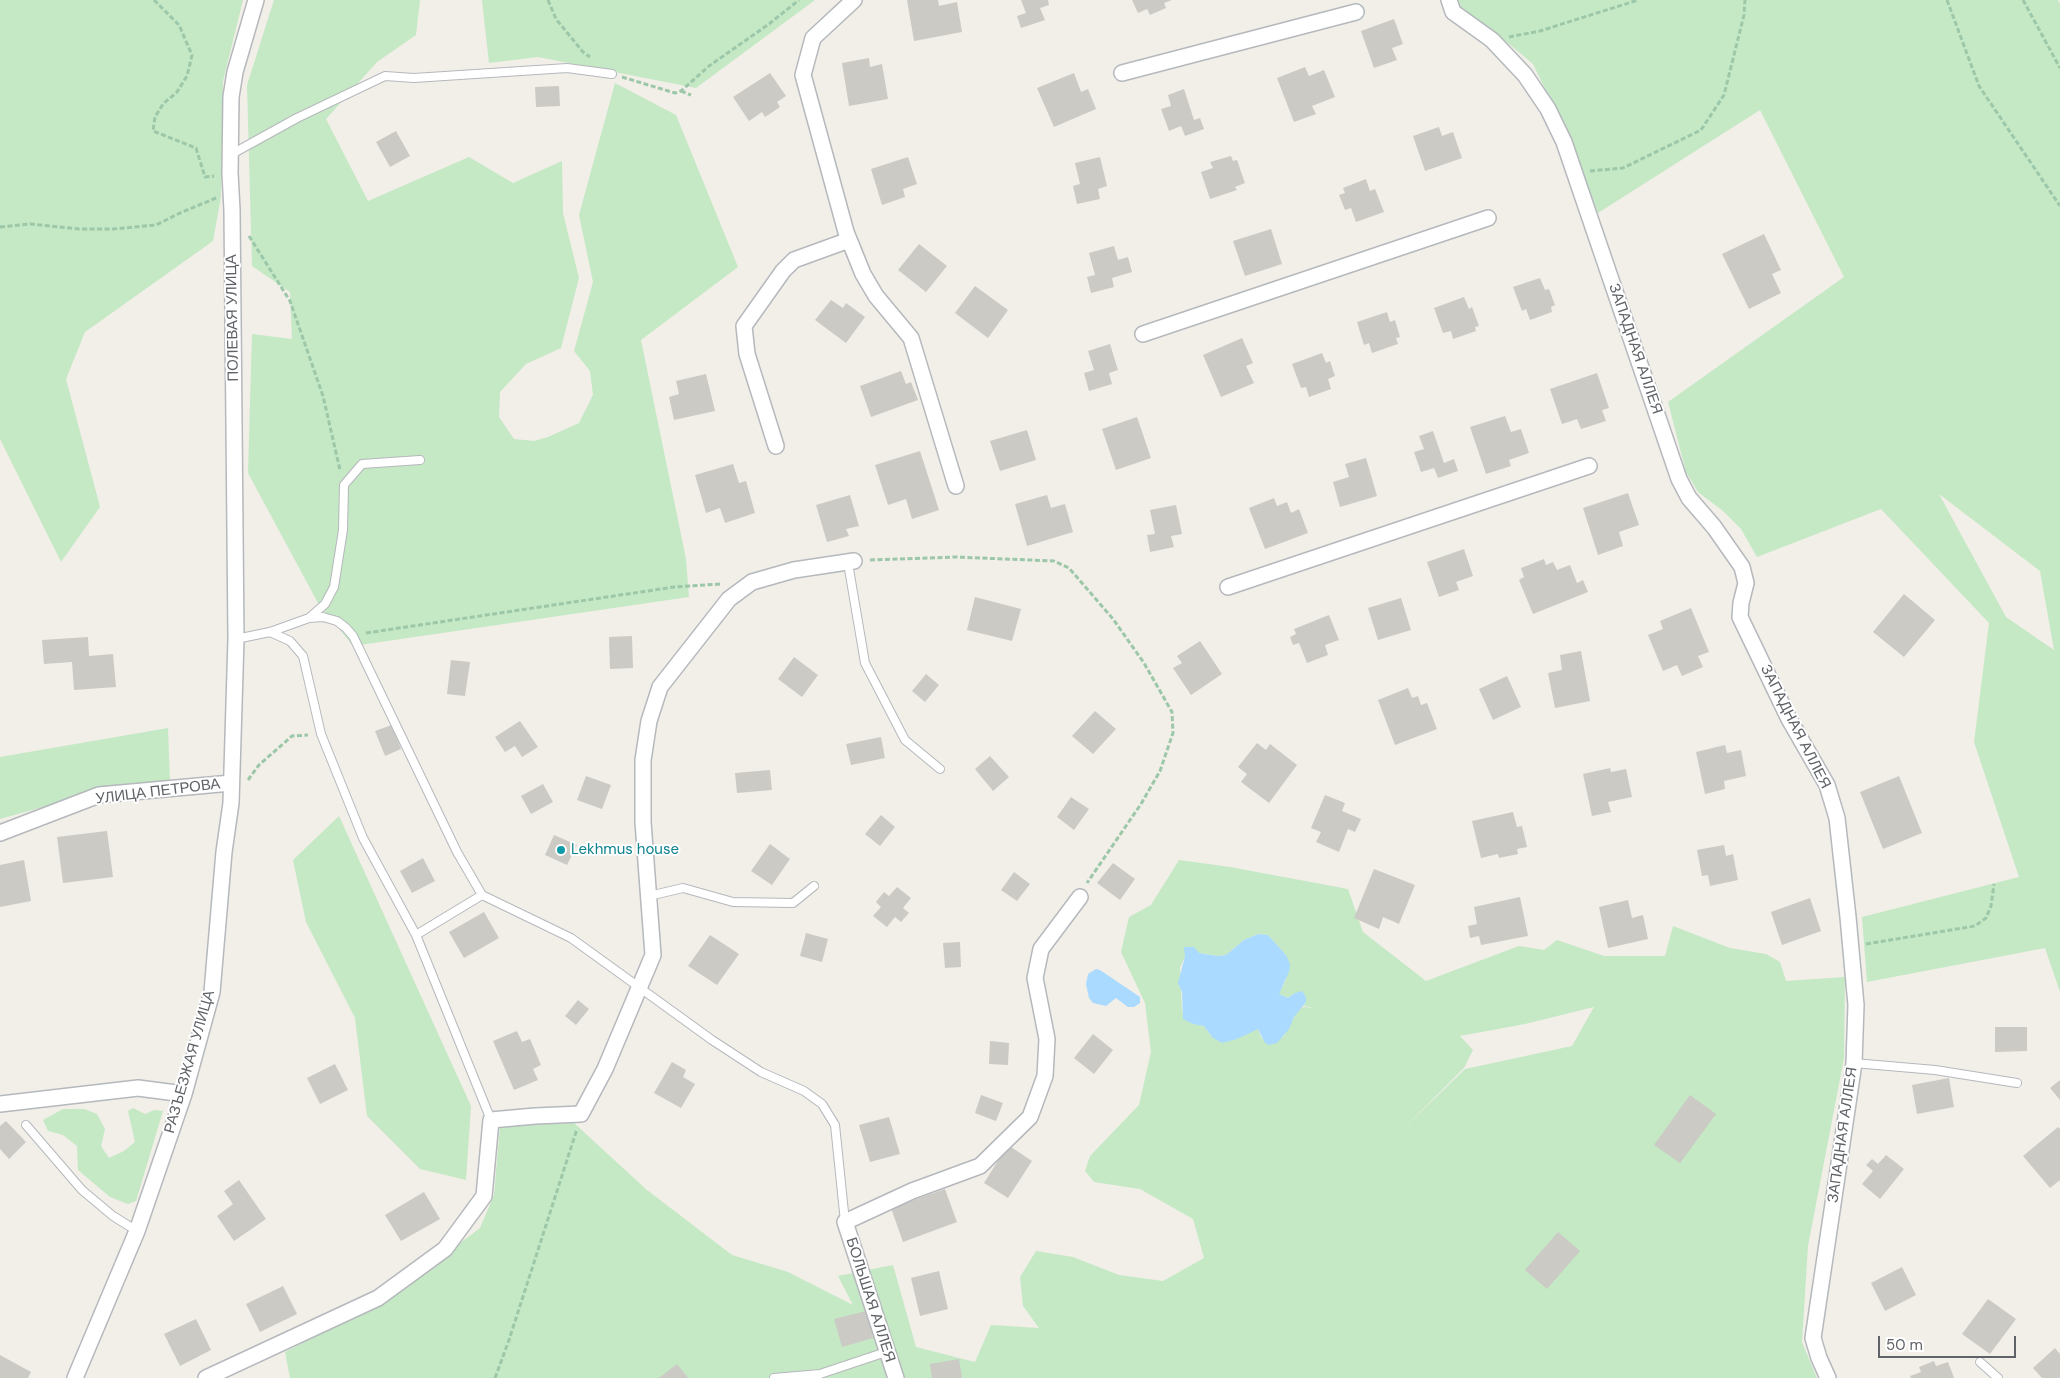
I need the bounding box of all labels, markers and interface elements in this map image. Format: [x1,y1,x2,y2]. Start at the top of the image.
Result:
street label: ПОЛЕВАЯ УЛИЦА [223,254,243,382]
street label: ЗАПАДНАЯ АЛЛЕЯ [1604,281,1666,417]
street label: ЗАПАДНАЯ АЛЛЕЯ [1756,662,1834,792]
street label: УЛИЦА ПЕТРОВА [95,775,221,809]
place label: Lekhmus house [571,841,679,859]
marker: Lekhmus house [555,844,567,856]
street label: РАЗЪЕЗЖАЯ УЛИЦА [161,988,219,1136]
street label: ЗАПАДНАЯ АЛЛЕЯ [1825,1066,1861,1204]
street label: БОЛЬШАЯ АЛЛЕЯ [841,1235,899,1365]
scale bar [1880,1326,2018,1358]
text: 50 m [1886,1335,1923,1355]

